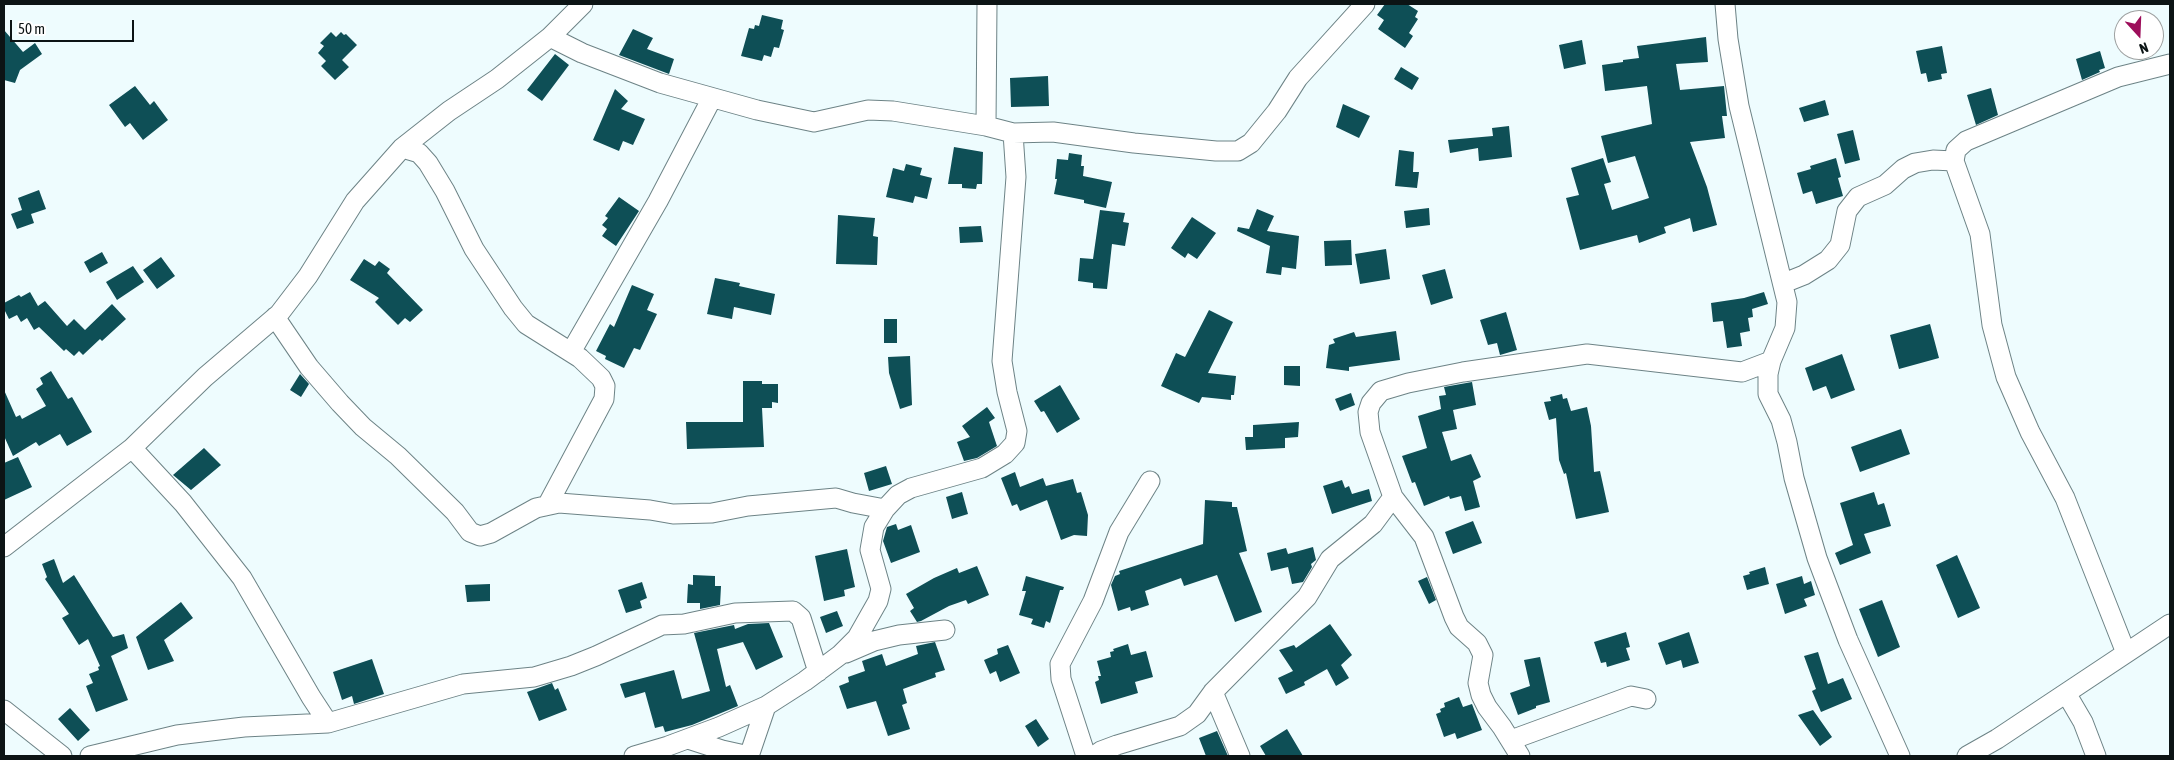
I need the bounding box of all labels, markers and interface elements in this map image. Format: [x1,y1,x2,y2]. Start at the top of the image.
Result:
scale bar [12,10,136,42]
north arrow [2114,10,2164,60]
text: 50 m [18,20,45,37]
text: N [2137,39,2150,57]

